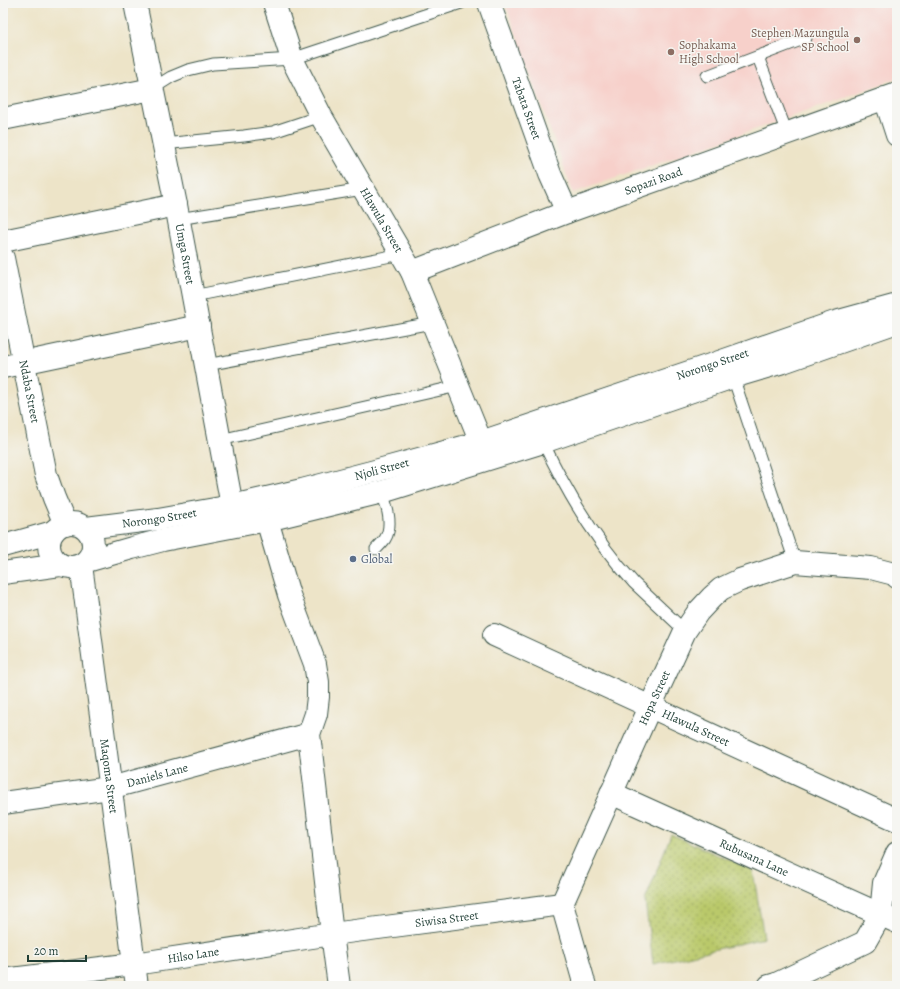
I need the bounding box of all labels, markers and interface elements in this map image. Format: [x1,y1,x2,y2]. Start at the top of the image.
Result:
place label: Stephen Mazungula SP School [751,25,849,55]
marker: Stephen Mazungula SP School [852,35,862,45]
place label: Sophakama High School [679,37,739,67]
marker: Sophakama High School [666,47,676,57]
street label: Tabata Street [508,75,545,142]
street label: Sopazi Road [622,163,685,199]
street label: Hlawula Street [356,184,407,255]
street label: Umga Street [172,222,199,286]
street label: Norongo Street [674,344,751,384]
street label: Ndaba Street [15,358,44,424]
street label: Njoli Street [353,454,411,484]
street label: Norongo Street [121,504,198,531]
place label: Global [361,551,392,567]
marker: Global [348,554,358,564]
street label: Hopa Street [635,668,674,728]
street label: Hlawula Street [659,705,732,750]
street label: Maqoma Street [96,738,122,815]
street label: Daniels Lane [125,759,190,791]
street label: Rubusana Lane [717,835,791,880]
street label: Siwisa Street [414,907,480,931]
scale bar [28,937,86,963]
text: 20 m [34,943,58,959]
street label: Hilso Lane [166,943,220,967]

